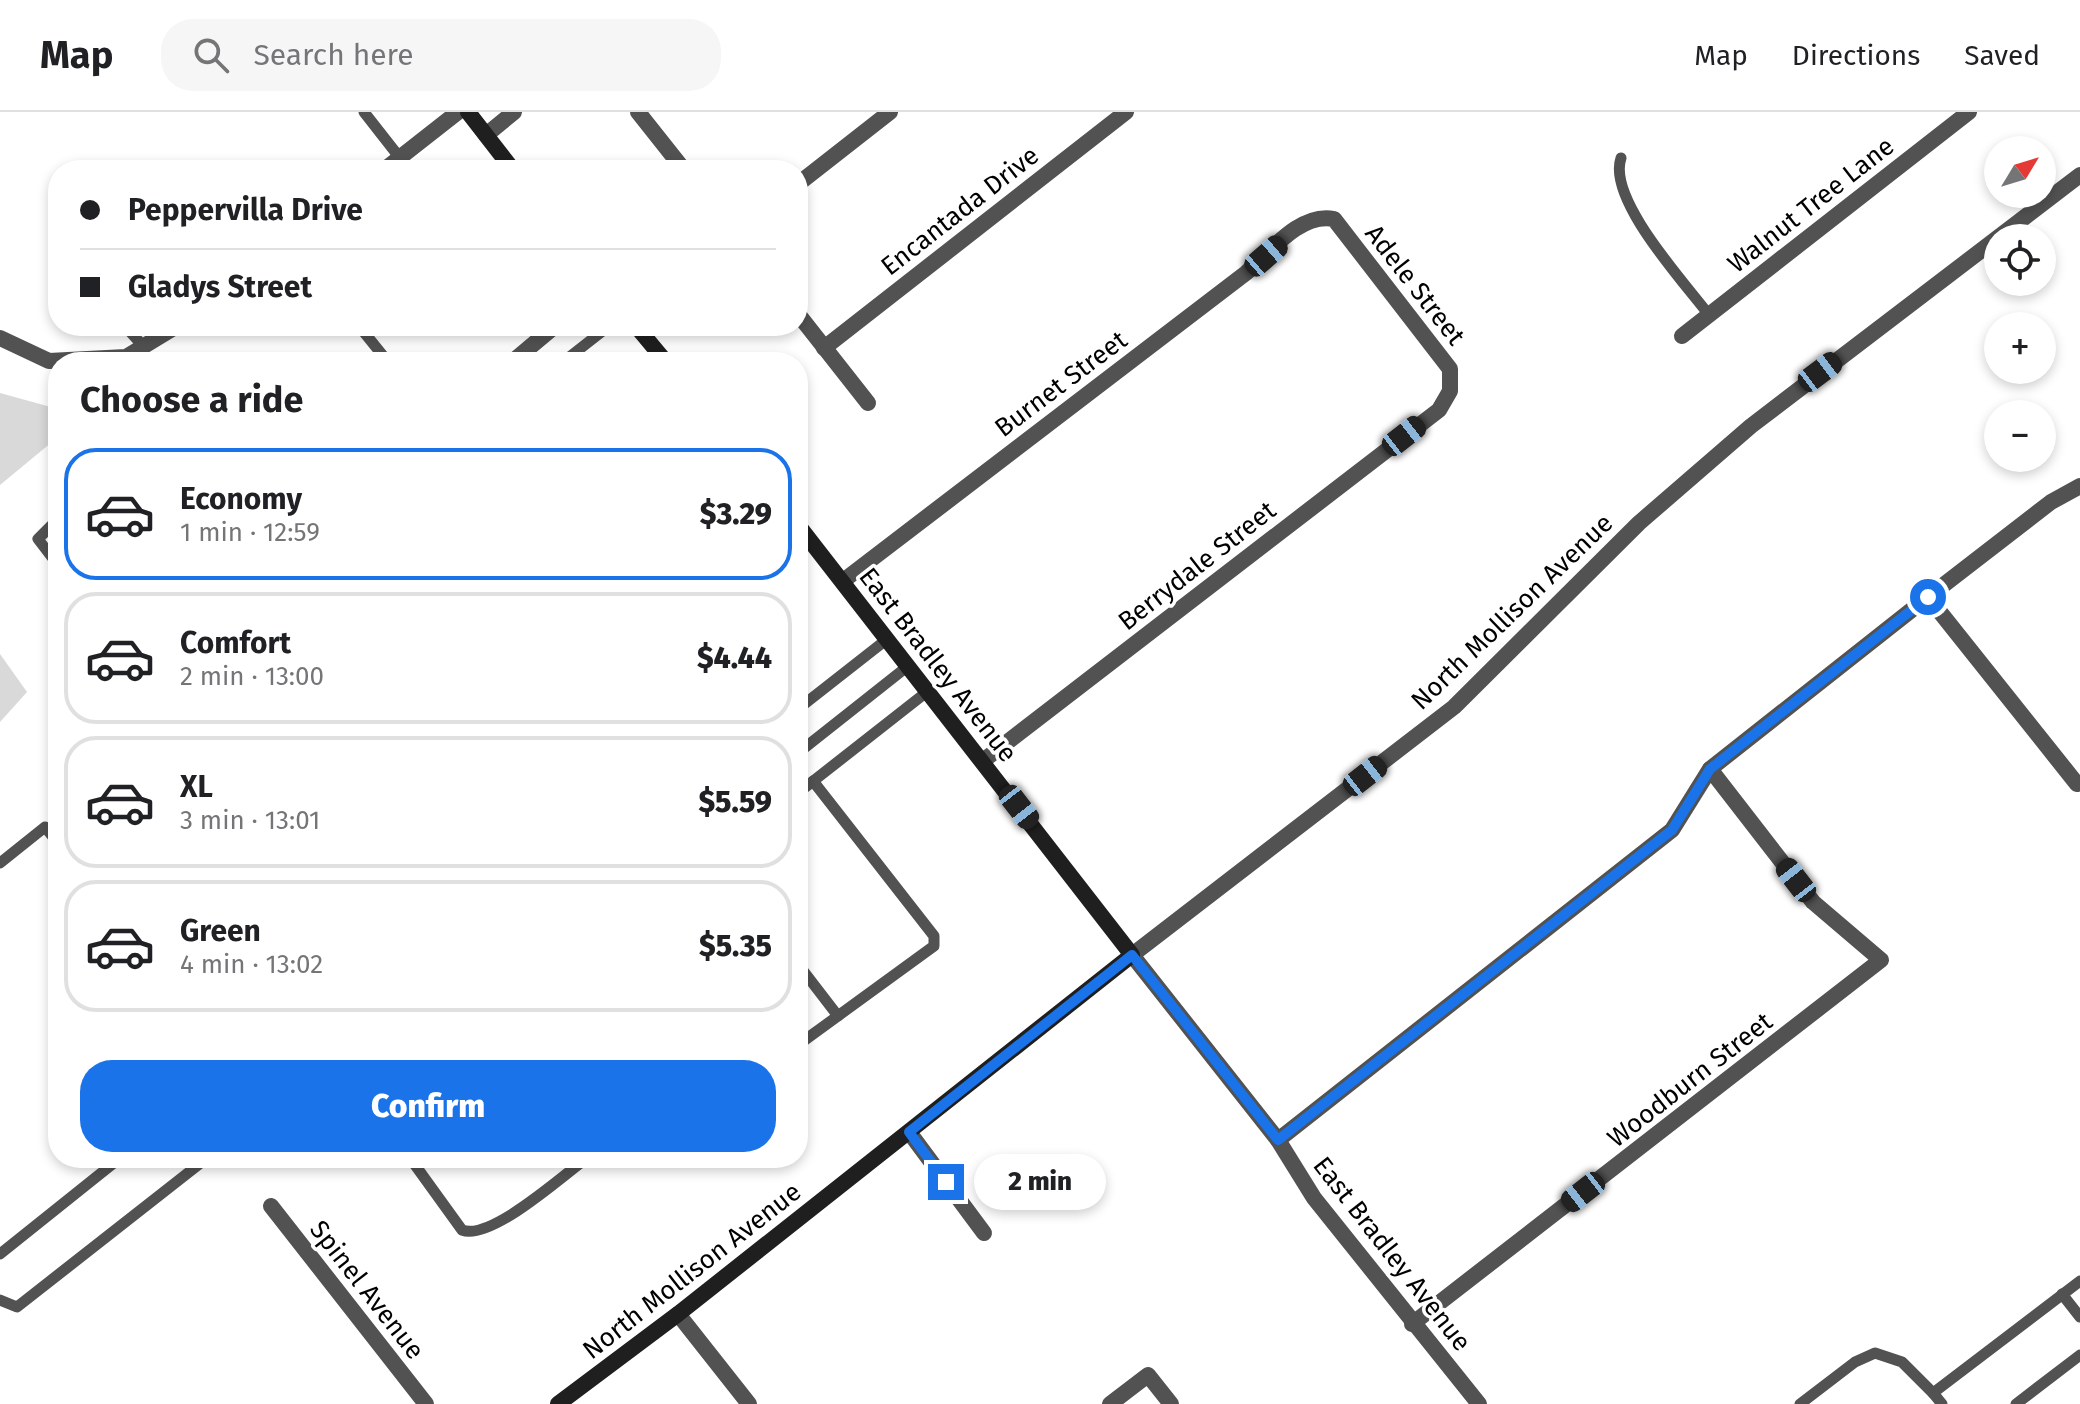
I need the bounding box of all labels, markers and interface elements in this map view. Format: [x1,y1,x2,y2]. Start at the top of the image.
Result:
search box [161,19,721,91]
text: Map [40,32,113,78]
icon: search [189,33,233,77]
text: Search here [253,37,414,73]
text: Map [1694,39,1748,72]
text: Directions [1792,39,1920,72]
text: Saved [1964,39,2040,72]
street label: Walnut Tree Lane [1722,131,1900,279]
north arrow [1984,136,2056,208]
map controls [1984,136,2056,472]
street label: Encantada Drive [875,140,1045,282]
text: Peppervilla Drive [128,192,363,228]
street label: Adele Street [1359,219,1472,352]
button: locate [1984,224,2056,296]
car [1240,231,1292,281]
text: Gladys Street [128,269,312,305]
button: + [1984,312,2056,384]
street label: Burnet Street [989,324,1134,444]
car [1794,348,1846,396]
text: Choose a ride [80,378,303,422]
button: − [1984,400,2056,472]
car [1378,412,1430,460]
icon: car [84,478,156,550]
text: Economy [180,481,302,517]
street label: Berrydale Street [1112,495,1282,637]
text: $3.29 [700,496,772,532]
street label: North Mollison Avenue [1405,508,1619,716]
text: 1 min · 12:59 [180,517,320,548]
street label: East Bradley Avenue [853,562,1023,768]
route start [1910,579,1946,615]
icon: car [84,622,156,694]
text: Comfort [180,625,291,661]
text: $4.44 [697,640,772,676]
text: 2 min · 13:00 [180,661,324,692]
car [1339,752,1391,800]
icon: car [84,766,156,838]
text: XL [180,769,213,805]
car [995,781,1043,833]
text: $5.59 [698,784,772,820]
text: 3 min · 13:01 [180,805,320,836]
car [1772,854,1820,906]
icon: car [84,910,156,982]
text: Green [180,913,261,949]
text: $5.35 [699,928,772,964]
text: 4 min · 13:02 [180,949,323,980]
street label: Woodburn Street [1601,1006,1779,1154]
button: Confirm [80,1060,776,1152]
street label: East Bradley Avenue [1307,1151,1477,1357]
callout: 2 min [974,1154,1106,1210]
route end [928,1164,964,1200]
text: 2 min [1008,1166,1072,1197]
car [1557,1168,1609,1216]
street label: North Mollison Avenue [577,1176,807,1366]
street label: Spinel Avenue [303,1215,431,1365]

